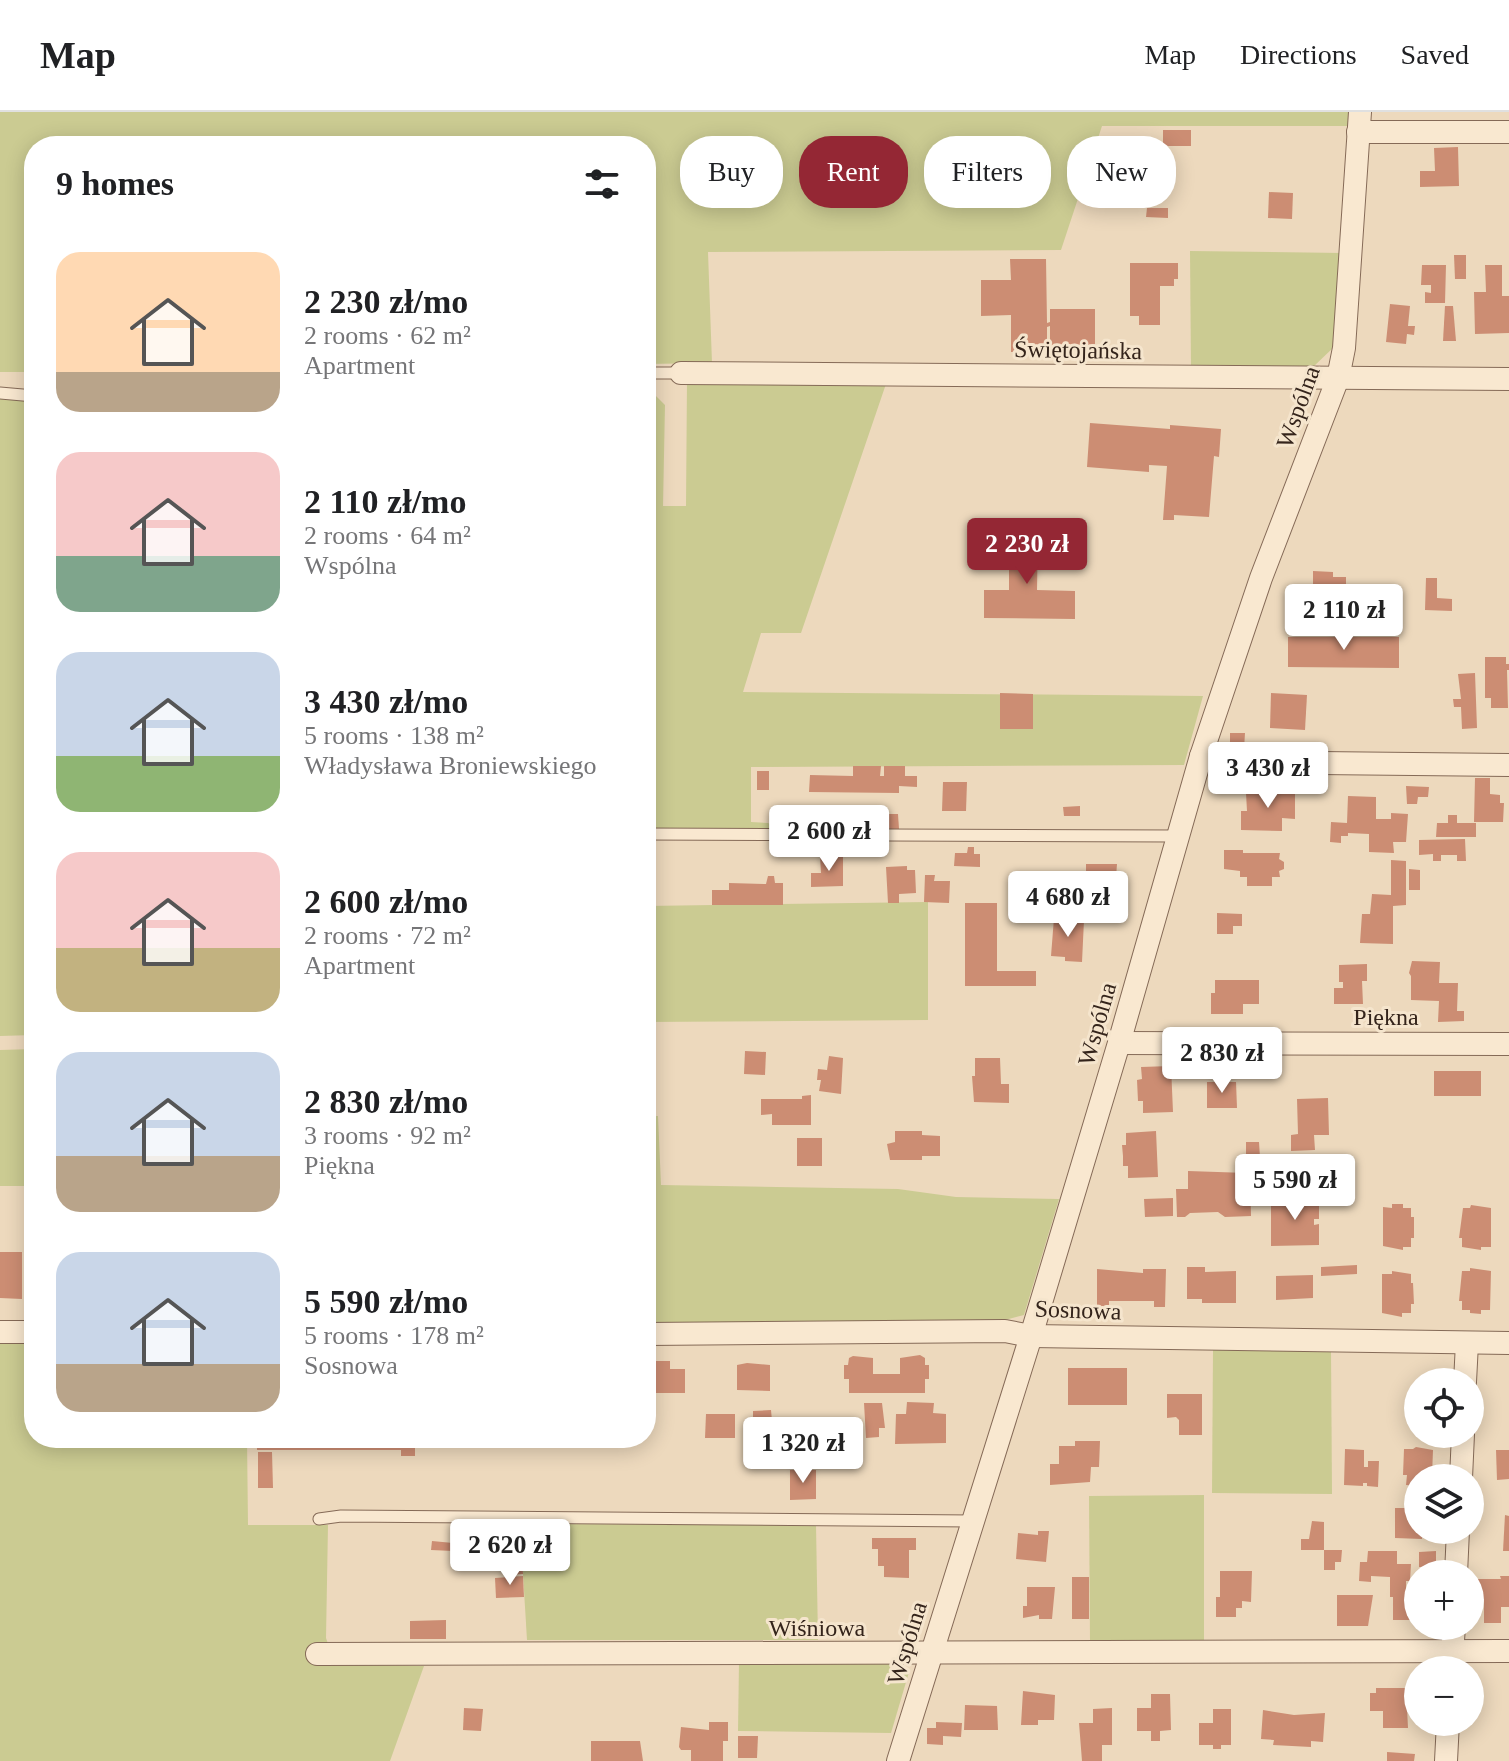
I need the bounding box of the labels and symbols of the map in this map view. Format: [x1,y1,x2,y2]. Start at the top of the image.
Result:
street label: Świętojańska [1014,336,1143,364]
street label: Wspólna [1271,362,1325,452]
pin: 2 230 zł [944,518,1110,586]
pin: 2 110 zł [1261,584,1427,652]
pin: 3 430 zł [1185,742,1351,810]
pin: 2 600 zł [746,805,912,873]
pin: 4 680 zł [985,871,1151,939]
street label: Wspólna [1073,979,1121,1069]
street label: Piękna [1353,1004,1419,1030]
pin: 2 830 zł [1139,1027,1305,1095]
pin: 5 590 zł [1212,1154,1378,1222]
street label: Sosnowa [1034,1295,1122,1325]
pin: 1 320 zł [720,1417,886,1485]
pin: 2 620 zł [427,1519,593,1587]
street label: Wspólna [882,1598,932,1688]
street label: Wiśniowa [769,1615,866,1641]

